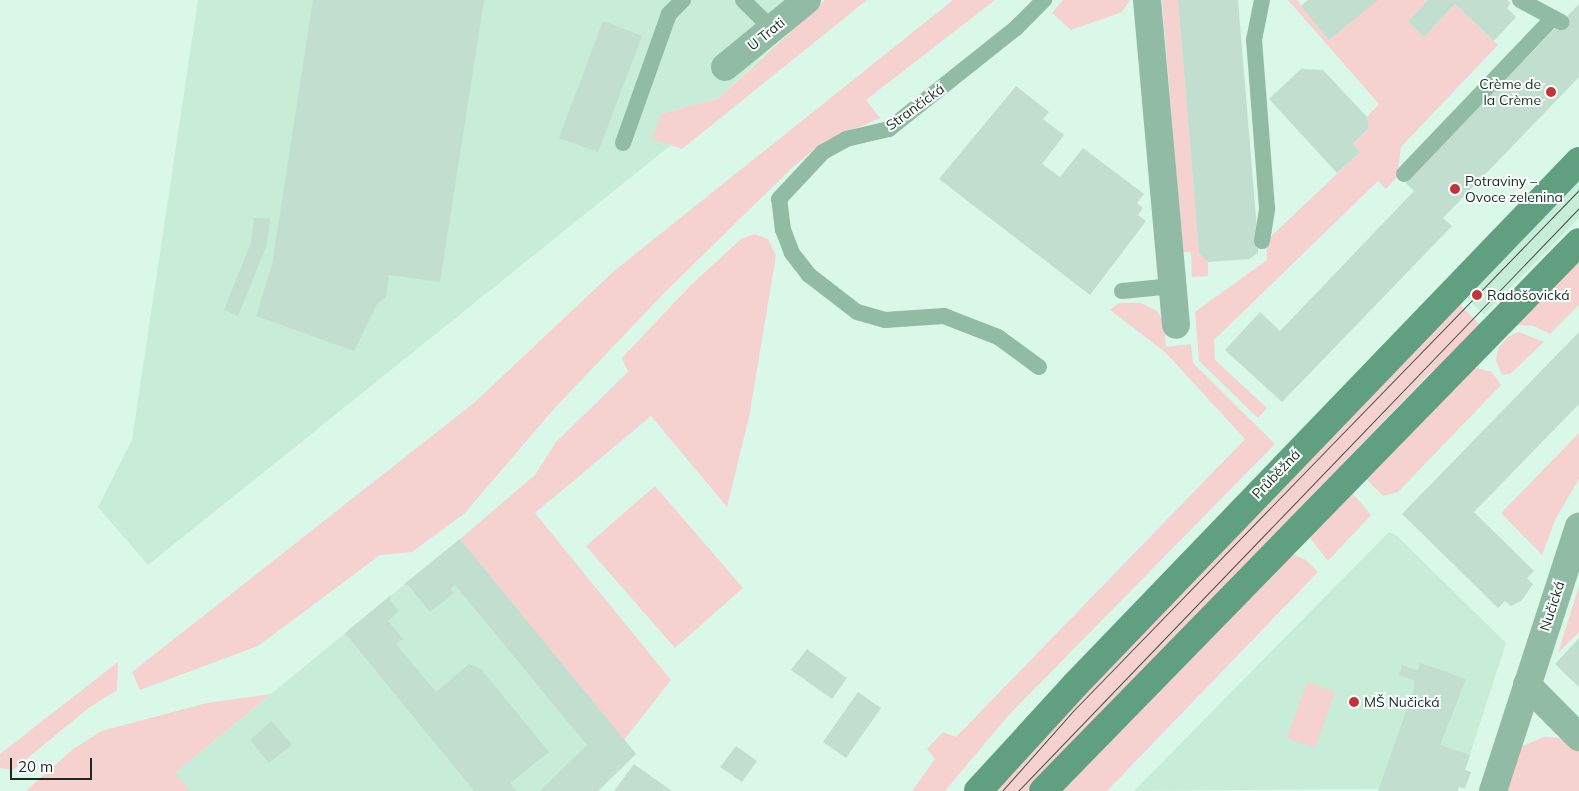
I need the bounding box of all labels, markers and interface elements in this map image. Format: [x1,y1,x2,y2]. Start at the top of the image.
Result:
street label: U Trati [744,14,788,54]
place label: Crème de la Crème [1479,76,1541,108]
street label: Strančická [883,80,947,134]
marker: Crème de la Crème [1545,86,1557,98]
place label: Potraviny – Ovoce zelenina [1465,173,1563,206]
marker: Potraviny – Ovoce zelenina [1449,183,1461,195]
place label: Radošovická [1487,287,1570,303]
marker: Radošovická [1471,289,1483,301]
street label: Průběžná [1248,446,1304,502]
street label: Nučická [1536,579,1568,633]
place label: MŠ Nučická [1364,694,1440,710]
marker: MŠ Nučická [1348,696,1360,708]
scale bar [12,748,95,780]
text: 20 m [18,757,53,776]

